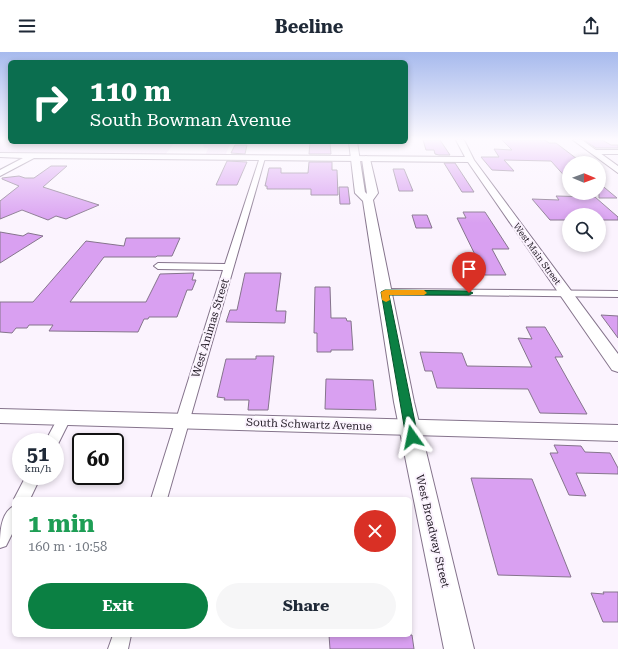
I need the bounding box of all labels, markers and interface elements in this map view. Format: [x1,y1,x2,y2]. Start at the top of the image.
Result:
icon: menu [16,15,38,37]
icon: share [580,15,602,37]
text: Beeline [275,16,343,37]
text: 110 m [90,75,171,108]
icon: right [24,76,76,128]
text: South Bowman Avenue [90,109,291,130]
north arrow [562,156,606,200]
map controls [562,156,606,252]
button: search [562,208,606,252]
street label: West Main Street [511,221,563,287]
pin [452,252,486,293]
icon: arrive [458,258,480,280]
street label: West Animas Street [189,277,232,379]
street label: South Schwartz Avenue [246,416,372,433]
position arrow [391,416,433,458]
speed limit sign: 60 [72,433,124,485]
text: 51 [27,442,49,466]
text: km/h [25,463,51,474]
street label: West Broadway Street [413,473,452,589]
text: 1 min [28,510,95,538]
button: close [354,510,396,552]
text: 160 m · 10:58 [28,539,107,554]
button: Exit [28,583,208,629]
button: Share [216,583,396,629]

